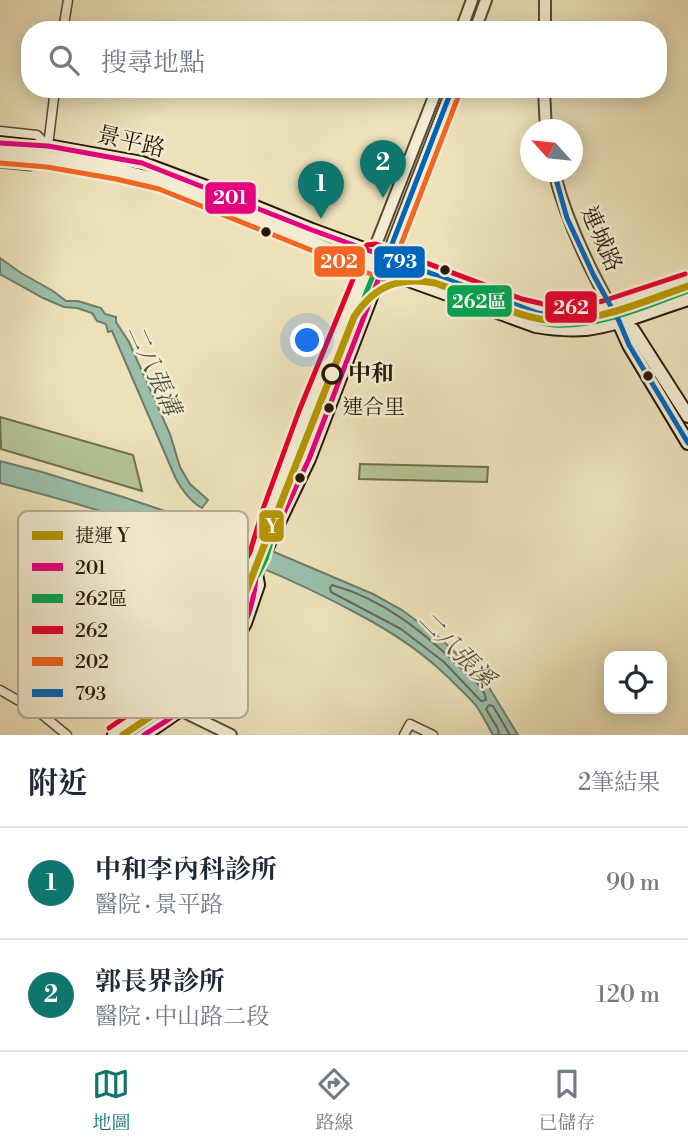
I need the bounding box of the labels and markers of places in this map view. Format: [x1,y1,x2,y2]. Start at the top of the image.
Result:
pin: 2 [360,140,406,198]
pin: 1 [298,161,344,219]
unlabelled marker [259,225,273,239]
unlabelled marker [438,263,452,277]
place label: 中和 [348,360,394,388]
marker: 中和 [322,364,342,384]
unlabelled marker [641,369,655,383]
place label: 連合里 [342,395,405,421]
marker: 連合里 [322,401,336,415]
unlabelled marker [293,471,307,485]

